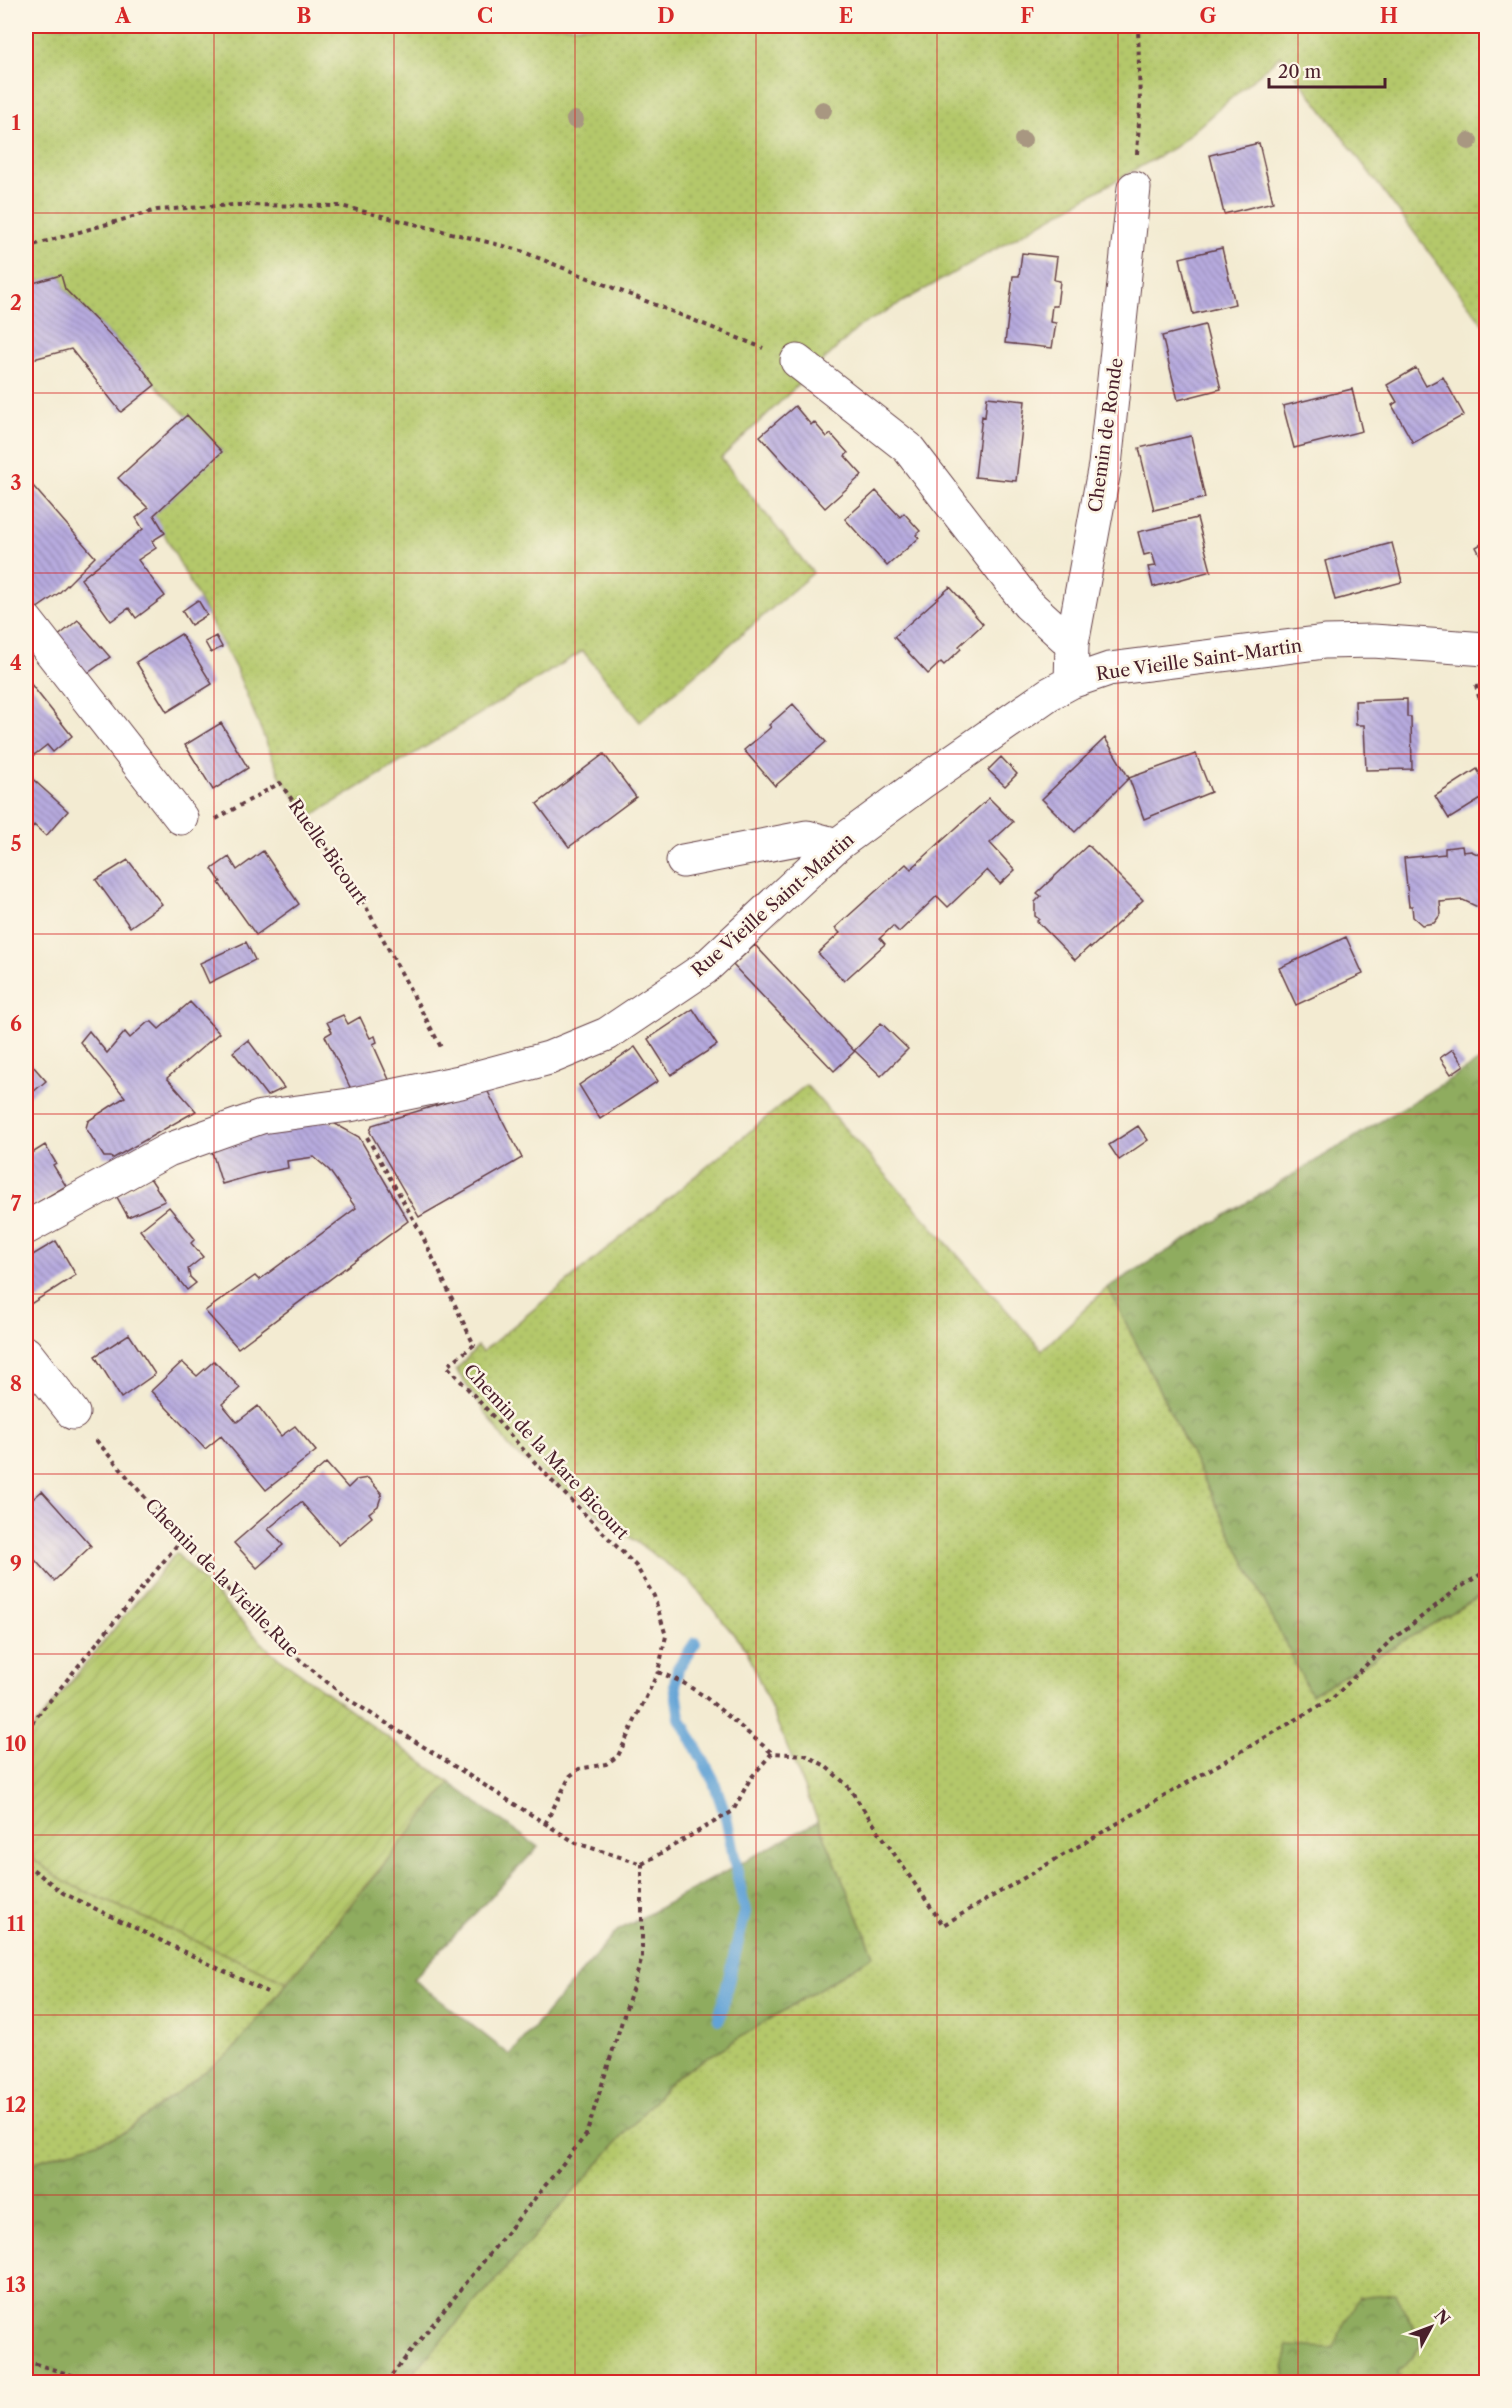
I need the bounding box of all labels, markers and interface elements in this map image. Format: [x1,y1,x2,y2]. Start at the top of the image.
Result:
text: A [114,4,131,28]
text: B [297,4,312,28]
text: C [477,4,493,28]
text: D [657,4,675,28]
text: E [839,4,853,28]
text: F [1020,4,1034,28]
text: G [1200,4,1217,28]
text: H [1380,4,1398,28]
scale bar [1269,51,1384,89]
text: 20 m [1278,61,1322,83]
text: 1 [12,111,21,135]
text: 2 [10,291,22,315]
street label: Chemin de Ronde [1084,356,1128,514]
text: 3 [10,471,22,495]
street label: Rue Vieille Saint-Martin [1095,635,1303,685]
text: 4 [10,651,22,675]
street label: Ruelle Bicourt [284,795,373,909]
street label: Rue Vieille Saint-Martin [687,829,859,981]
text: 5 [10,832,22,856]
text: 6 [10,1012,22,1036]
text: 7 [11,1192,22,1216]
street label: Chemin de la Mare Bicourt [459,1360,634,1545]
text: 8 [10,1372,22,1396]
street label: Chemin de la Vieille Rue [140,1494,304,1662]
text: 9 [10,1552,22,1576]
text: 10 [5,1732,27,1756]
text: 11 [7,1912,25,1936]
text: 12 [6,2093,26,2117]
text: 13 [6,2273,26,2297]
north arrow [1401,2297,1461,2357]
text: N [1430,2305,1454,2329]

